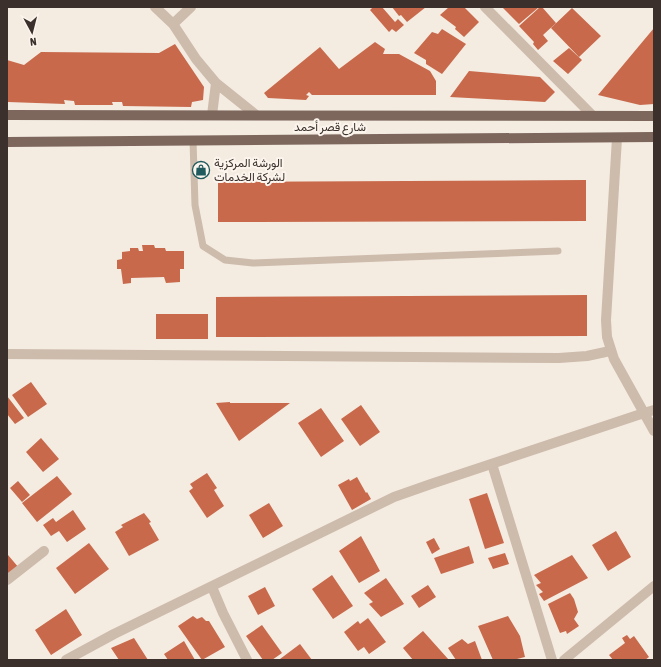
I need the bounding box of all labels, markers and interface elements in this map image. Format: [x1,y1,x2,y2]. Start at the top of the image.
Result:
north arrow [12,12,52,52]
text: N [29,36,37,48]
street label: شارع قصر أحمد [294,120,366,136]
place label: الورشة المركزية لشركة الخدمات [214,156,285,185]
shop icon: الورشة المركزية لشركة الخدمات [191,160,211,180]

